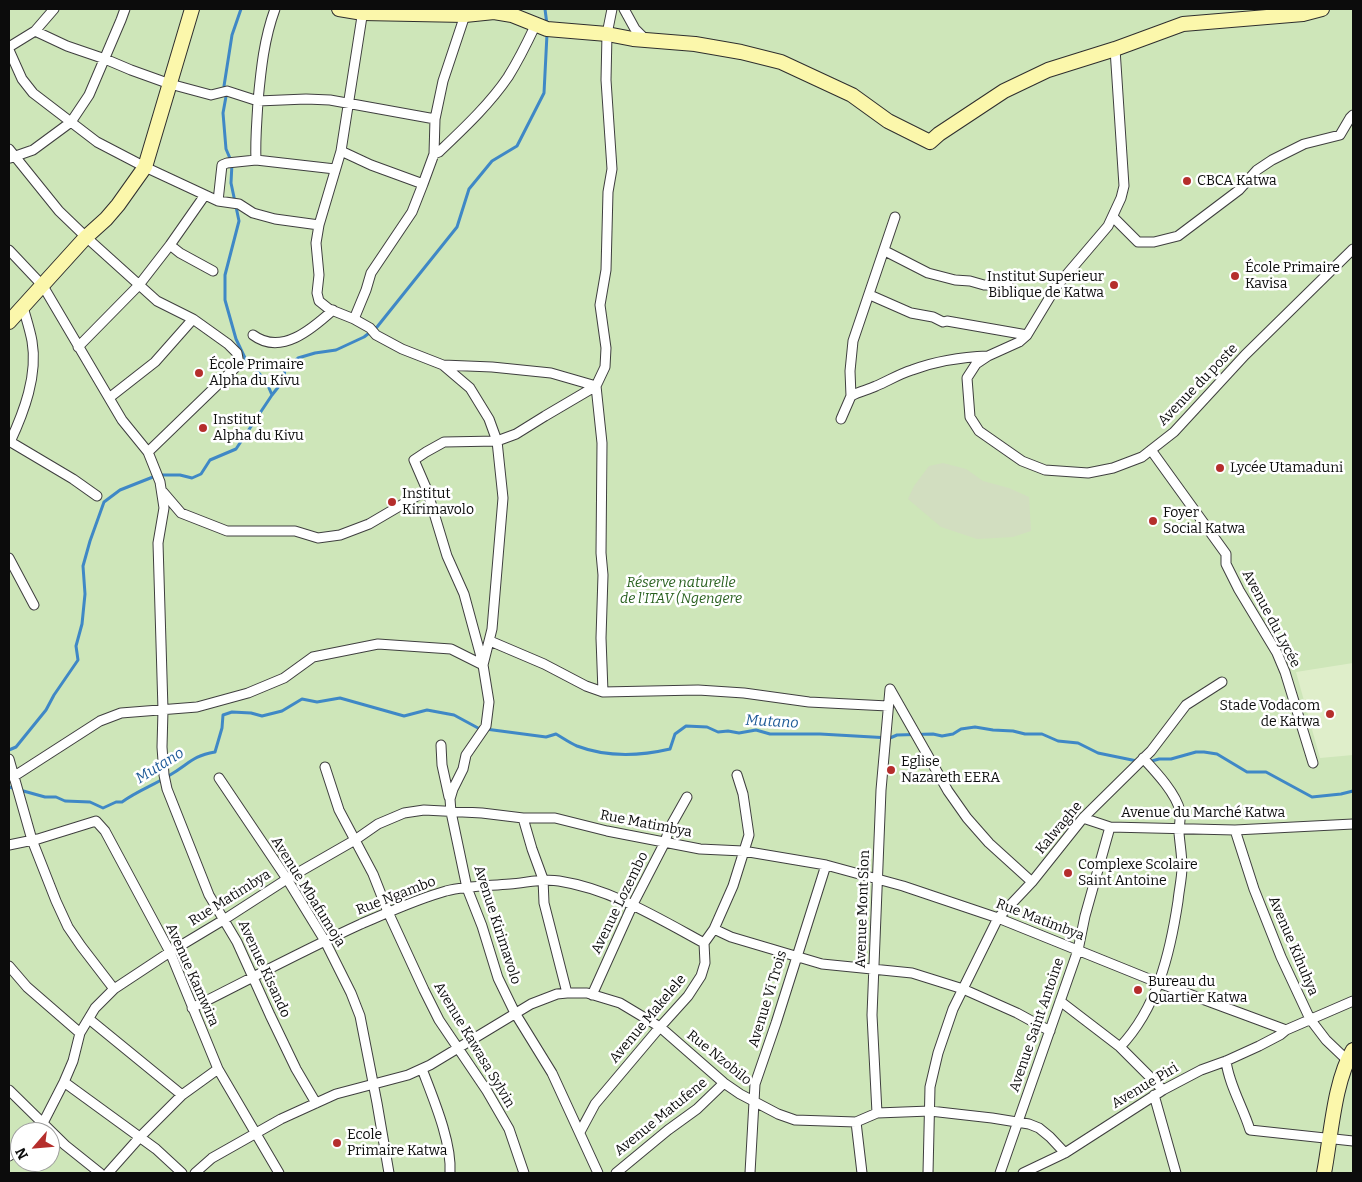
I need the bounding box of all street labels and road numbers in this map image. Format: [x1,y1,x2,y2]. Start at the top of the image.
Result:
street label: Avenue du poste [1155,341,1241,429]
street label: Avenue du Lycée [1238,567,1304,671]
street label: Kalwaghe [1032,798,1086,858]
street label: Avenue du Marché Katwa [1121,805,1285,821]
street label: Rue Matimbya [599,807,693,841]
street label: Avenue Mbafumoja [267,834,349,950]
street label: Avenue Lozembo [588,849,652,957]
street label: Avenue Mont Sion [853,850,873,968]
street label: Avenue Kirimavolo [470,863,524,987]
street label: Rue Matimbya [186,866,274,930]
street label: Rue Ngambo [354,873,438,919]
street label: Avenue Kihuhya [1264,894,1322,998]
street label: Rue Matimbya [993,895,1087,945]
street label: Avenue Kisando [234,918,294,1020]
street label: Avenue Kamwira [162,921,222,1029]
street label: Avenue Vi Trois [745,948,791,1050]
street label: Avenue Saint Antoine [1006,956,1068,1094]
street label: Avenue Makelele [606,971,690,1067]
street label: Avenue Kawasa Sylvin [430,979,518,1111]
street label: Rue Nzobilo [683,1027,755,1089]
street label: Avenue Piri [1109,1060,1181,1112]
street label: Avenue Matufene [611,1074,711,1160]

